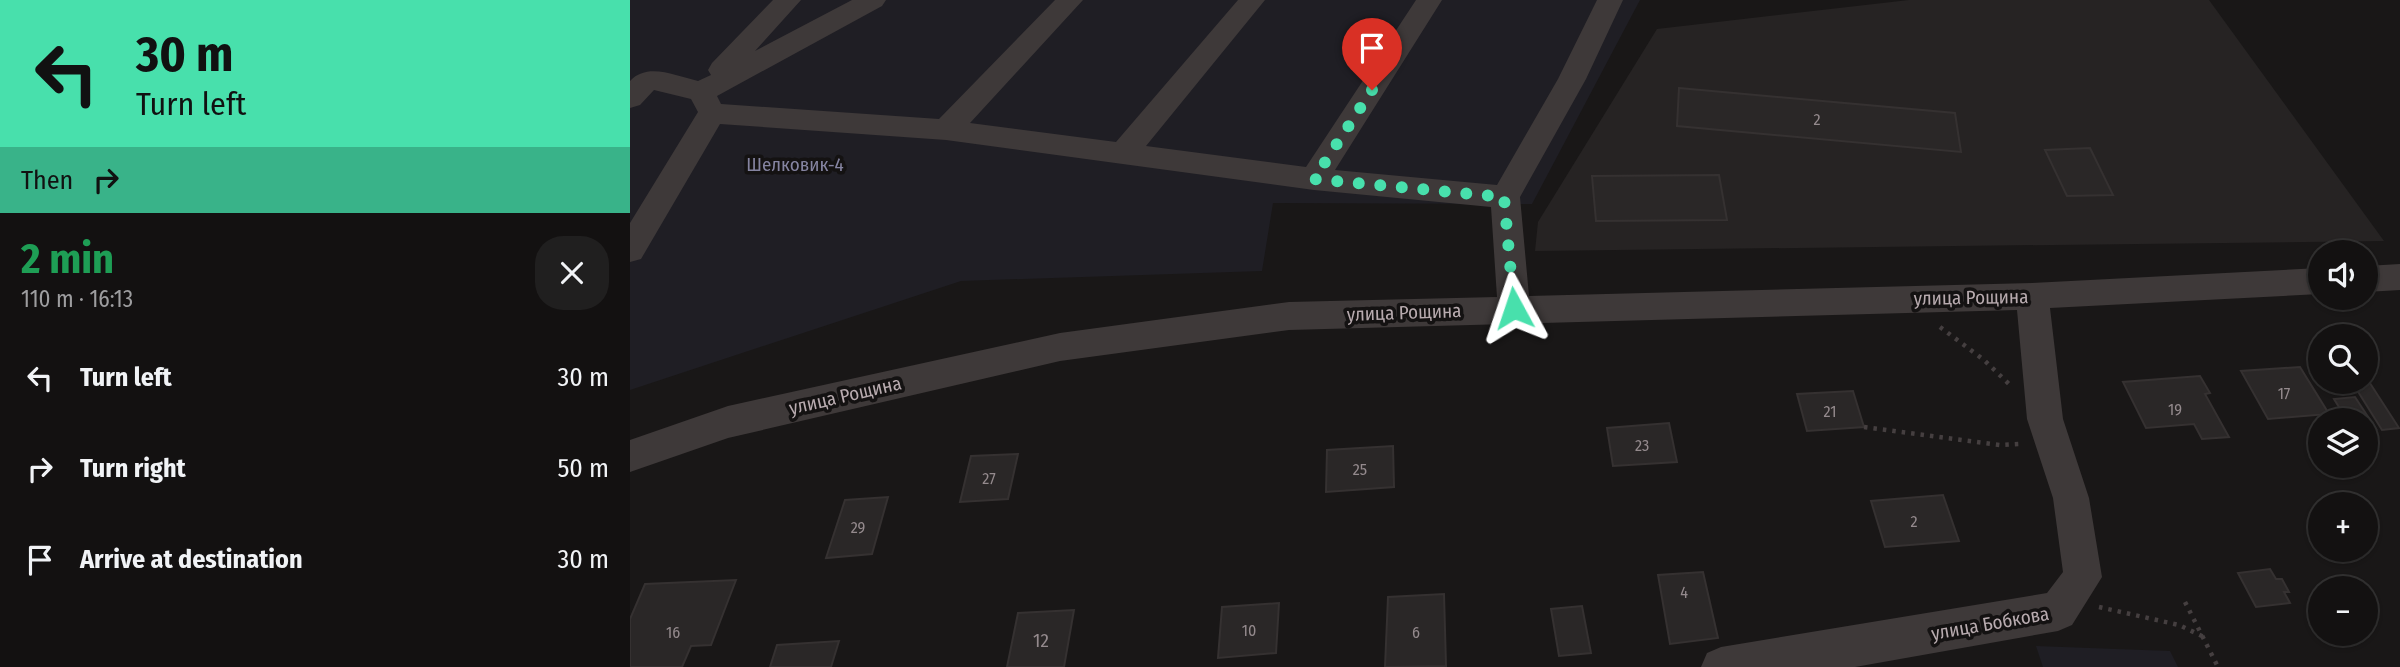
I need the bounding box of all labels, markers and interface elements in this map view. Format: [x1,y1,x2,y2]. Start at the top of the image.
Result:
pin [1342,18,1402,90]
text: 30 m [136,25,234,84]
icon: left [21,28,112,119]
icon: arrive [1353,29,1391,67]
text: Turn left [136,85,246,123]
house number: 2 [1813,110,1821,129]
park label: Шелковик-4 [746,153,844,176]
icon: right [87,161,125,199]
text: Then [21,165,73,196]
text: 2 min [21,234,114,284]
button: close [535,236,609,310]
map controls [2308,240,2378,646]
button: sound [2308,240,2378,310]
position arrow [1477,271,1551,345]
text: 110 m · 16:13 [21,285,133,313]
street label: улица Рощина [1913,285,2029,310]
street label: улица Рощина [1346,299,1462,326]
button: search [2308,324,2378,394]
icon: left [21,359,59,397]
text: Turn left [80,362,172,393]
text: 30 m [558,362,609,393]
street label: улица Рощина [787,371,904,420]
house number: 17 [2278,384,2291,403]
house number: 19 [2168,400,2182,419]
house number: 21 [1824,402,1836,421]
button: layers [2308,408,2378,478]
house number: 23 [1635,436,1649,455]
icon: right [21,450,59,488]
text: Turn right [80,453,186,484]
text: 50 m [557,453,609,484]
house number: 25 [1353,460,1367,479]
house number: 27 [982,469,996,488]
button: + [2308,492,2378,562]
house number: 2 [1910,512,1918,531]
house number: 29 [851,518,866,537]
icon: arrive [21,541,59,579]
text: Arrive at destination [80,544,303,575]
text: 30 m [558,544,609,575]
button: − [2308,576,2378,646]
house number: 4 [1680,583,1688,602]
street label: улица Бобкова [1929,602,2051,645]
house number: 10 [1242,621,1256,640]
house number: 16 [666,623,680,642]
house number: 6 [1412,623,1420,642]
house number: 12 [1033,629,1049,652]

